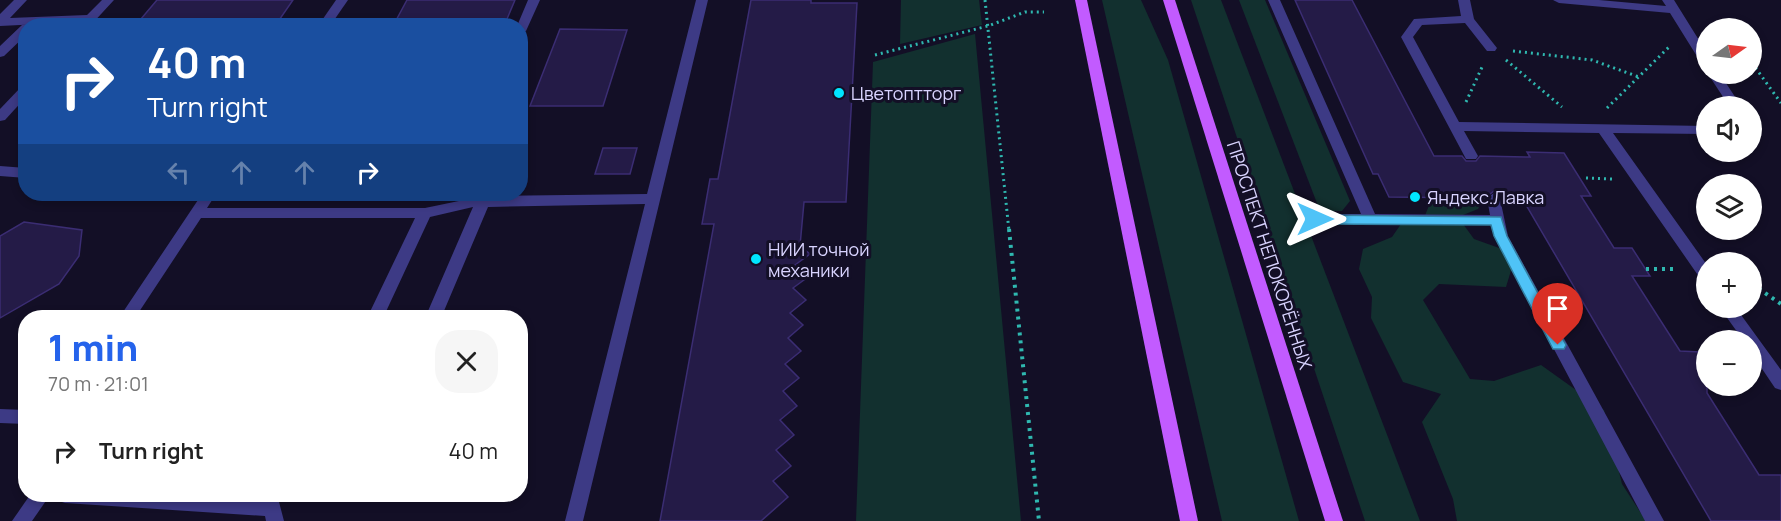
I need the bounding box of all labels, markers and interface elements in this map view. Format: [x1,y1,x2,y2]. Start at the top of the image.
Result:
north arrow [1696,18,1762,84]
map controls [1696,18,1762,396]
text: 40 m [147,33,246,91]
icon: right [48,42,126,120]
place label: Цветоптторг [851,81,962,105]
marker: Цветоптторг [832,86,846,100]
text: Turn right [147,88,268,125]
button: sound [1696,96,1762,162]
street label: ПРОСПЕКТ НЕПОКОРЁННЫХ [1222,138,1318,372]
icon: left [162,156,195,189]
icon: ahead [225,156,258,189]
icon: ahead [288,156,321,189]
icon: right [351,156,384,189]
button: layers [1696,174,1762,240]
place label: Яндекс.Лавка [1427,185,1544,209]
position arrow [1283,187,1347,251]
marker: Яндекс.Лавка [1408,190,1422,204]
place label: НИИ точной механики [768,237,869,282]
marker: НИИ точной механики [749,252,763,266]
button: + [1696,252,1762,318]
pin [1532,283,1583,345]
icon: arrive [1541,292,1574,325]
text: 1 min [48,323,138,372]
button: close [435,330,498,393]
button: − [1696,330,1762,396]
text: 70 m · 21:01 [48,370,149,397]
icon: right [48,435,81,468]
text: Turn right [99,436,204,466]
text: 40 m [449,436,498,466]

